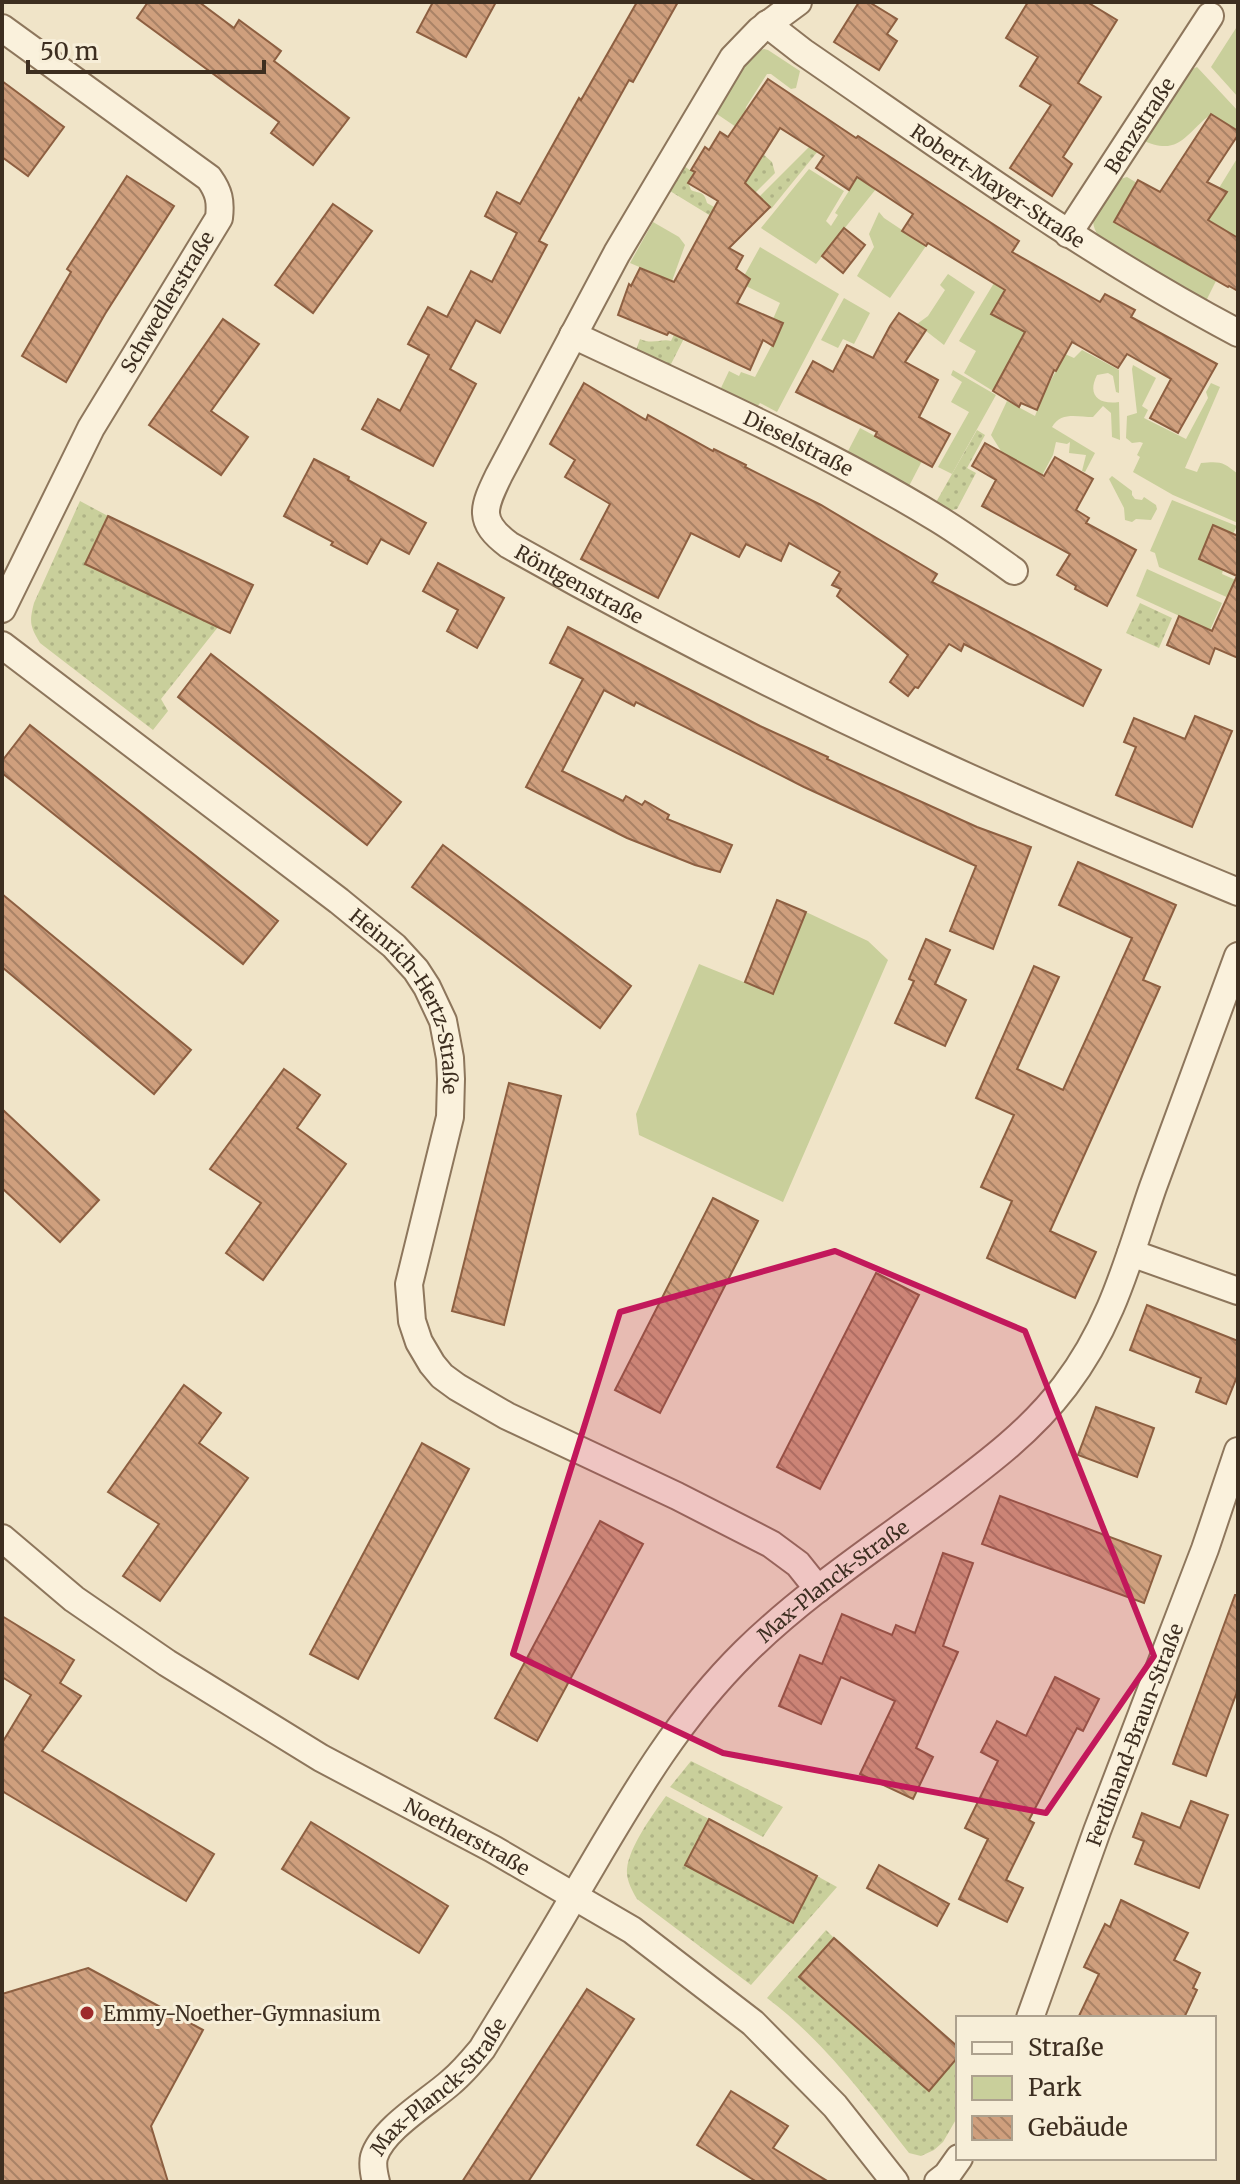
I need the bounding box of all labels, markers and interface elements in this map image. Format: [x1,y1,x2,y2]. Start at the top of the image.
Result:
scale bar [28,24,264,74]
text: 50 m [40,36,99,67]
street label: Benzstraße [1099,72,1179,178]
street label: Robert-Mayer-Straße [906,118,1090,253]
street label: Schwedlerstraße [115,227,219,377]
street label: Dieselstraße [740,405,858,481]
street label: Röntgenstraße [511,539,648,629]
street label: Heinrich-Hertz-Straße [345,903,464,1095]
street label: Max-Planck-Straße [751,1514,913,1647]
street label: Ferdinand-Braun-Straße [1080,1619,1188,1849]
street label: Noetherstraße [400,1792,535,1880]
place label: Emmy-Noether-Gymnasium [103,2001,381,2026]
marker: Emmy-Noether-Gymnasium [78,2004,96,2022]
street label: Max-Planck-Straße [364,2013,511,2160]
legend [956,2016,1216,2160]
text: Straße [1028,2032,1103,2063]
text: Park [1028,2072,1082,2103]
text: Gebäude [1028,2112,1128,2143]

